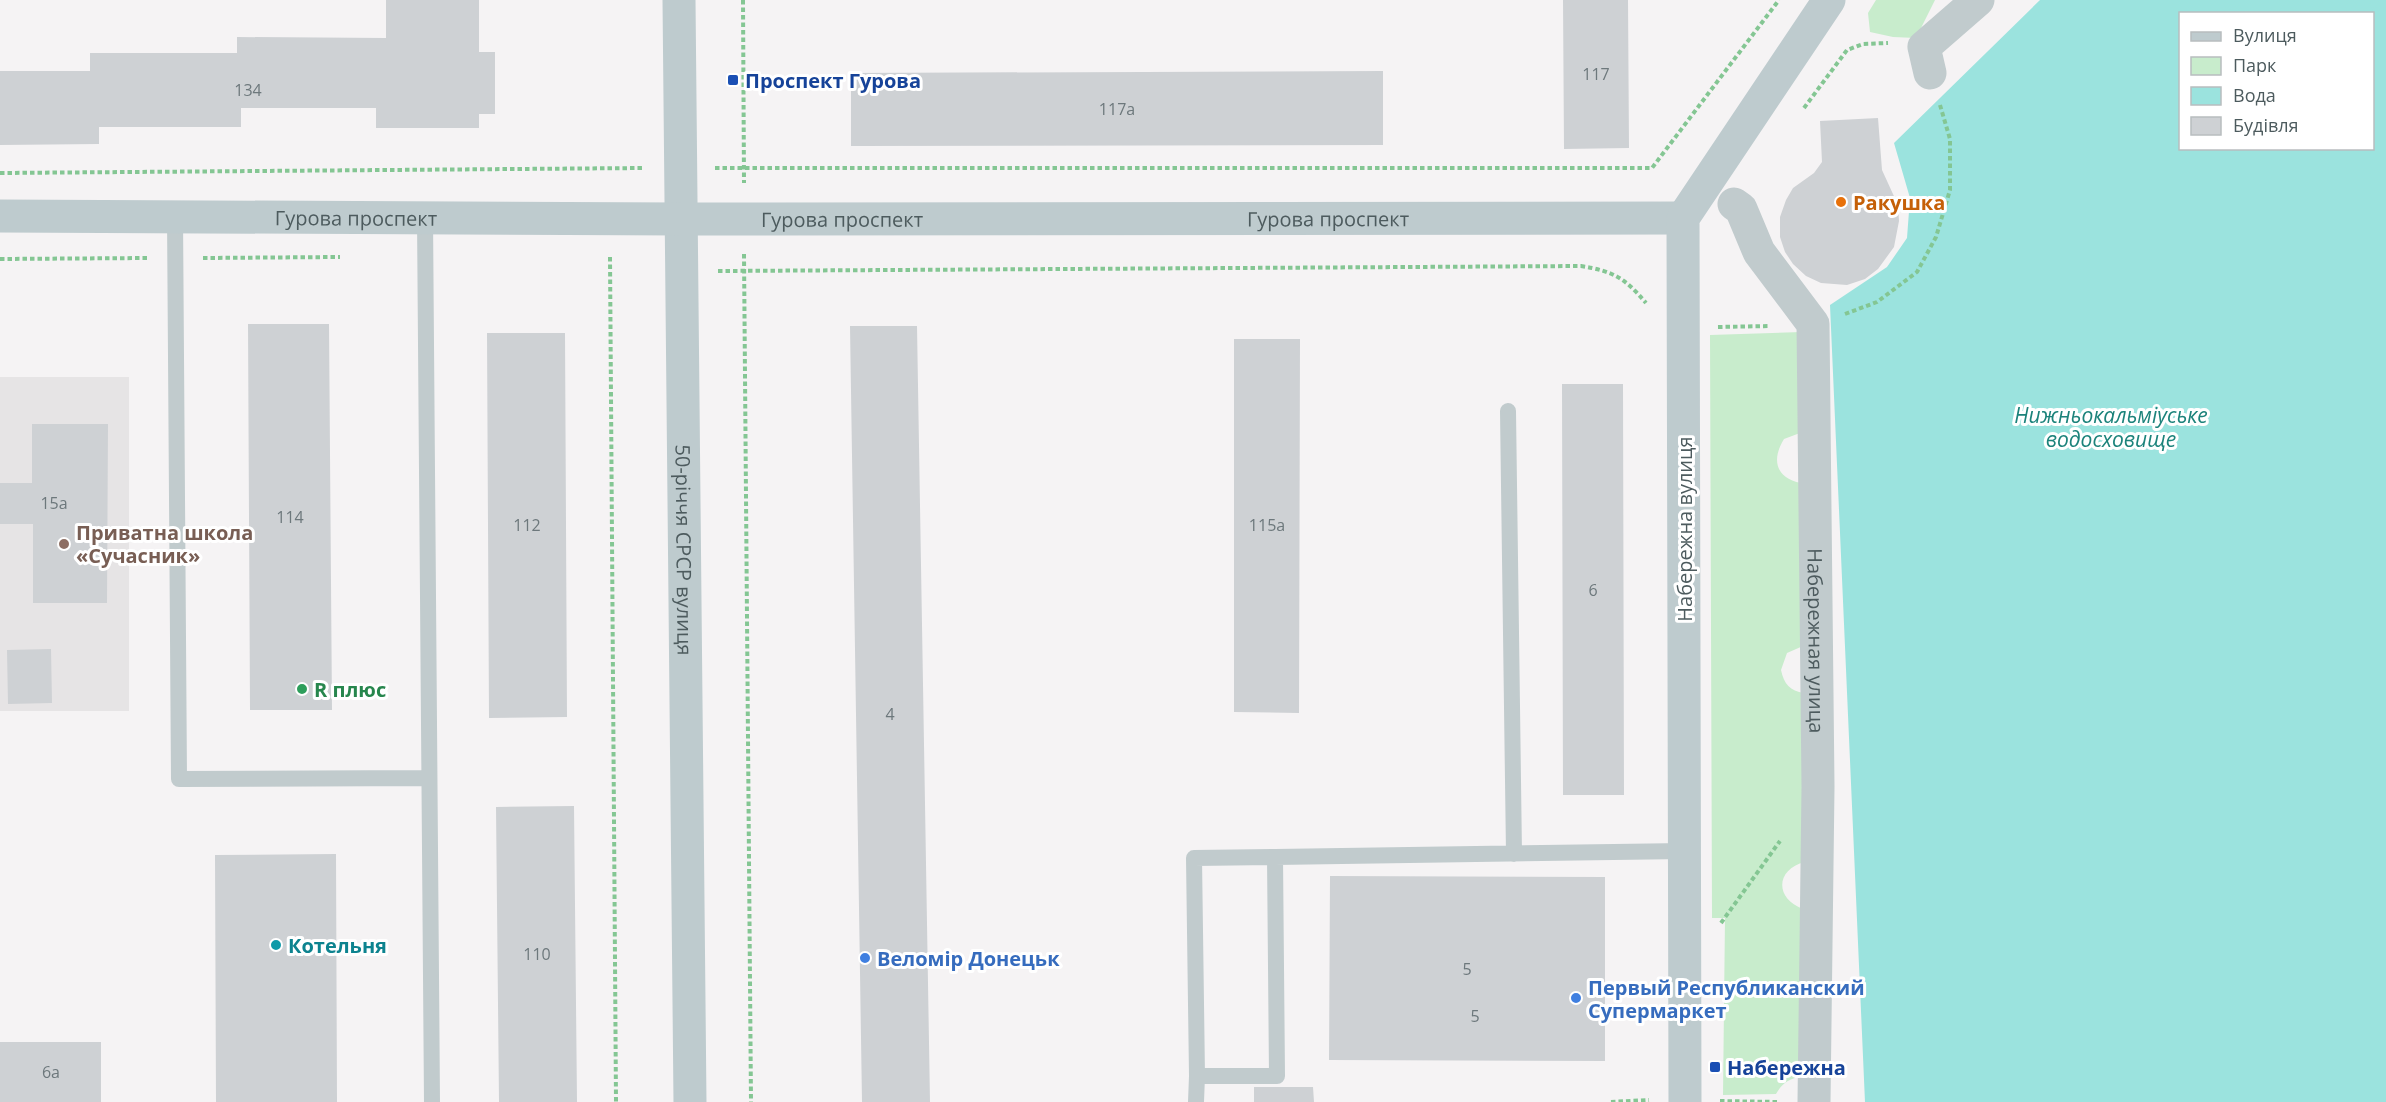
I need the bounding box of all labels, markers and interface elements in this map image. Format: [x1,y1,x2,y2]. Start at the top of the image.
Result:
legend [2179,12,2374,150]
text: Вулиця [2233,23,2297,47]
text: Парк [2233,53,2277,77]
house number: 117 [1582,63,1610,85]
place label: Проспект Гурова [745,67,921,94]
marker: Проспект Гурова [726,73,740,87]
house number: 134 [234,79,262,101]
text: Вода [2233,83,2276,107]
house number: 117а [1099,98,1135,120]
text: Будівля [2233,113,2299,137]
place label: Ракушка [1853,189,1945,216]
marker: Ракушка [1834,195,1848,209]
street label: Гурова проспект [275,204,437,231]
street label: Гурова проспект [761,205,923,232]
street label: Гурова проспект [1247,205,1409,232]
water label: Нижньокальміуське водосховище [2014,401,2208,453]
street label: Набережна вулиця [1671,436,1698,622]
street label: 50-річчя СРСР вулиця [670,444,699,656]
house number: 15а [40,492,68,514]
house number: 114 [276,506,304,528]
house number: 112 [513,514,541,536]
house number: 115а [1249,514,1285,536]
place label: Приватна школа «Сучасник» [76,519,253,569]
marker: Приватна школа «Сучасник» [57,537,71,551]
street label: Набережная улица [1802,548,1831,733]
house number: 6 [1588,579,1598,601]
place label: R плюс [314,676,386,703]
marker: R плюс [295,682,309,696]
house number: 4 [885,703,895,725]
place label: Котельня [288,932,387,959]
marker: Котельня [269,938,283,952]
house number: 110 [523,943,551,965]
place label: Веломір Донецьк [877,945,1060,972]
marker: Веломір Донецьк [858,951,872,965]
house number: 5 [1462,958,1472,980]
place label: Первый Республиканский Супермаркет [1588,974,1865,1024]
marker: Первый Республиканский Супермаркет [1569,991,1583,1005]
house number: 5 [1470,1005,1480,1027]
place label: Набережна [1727,1054,1846,1081]
marker: Набережна [1708,1060,1722,1074]
house number: 6а [42,1061,60,1083]

